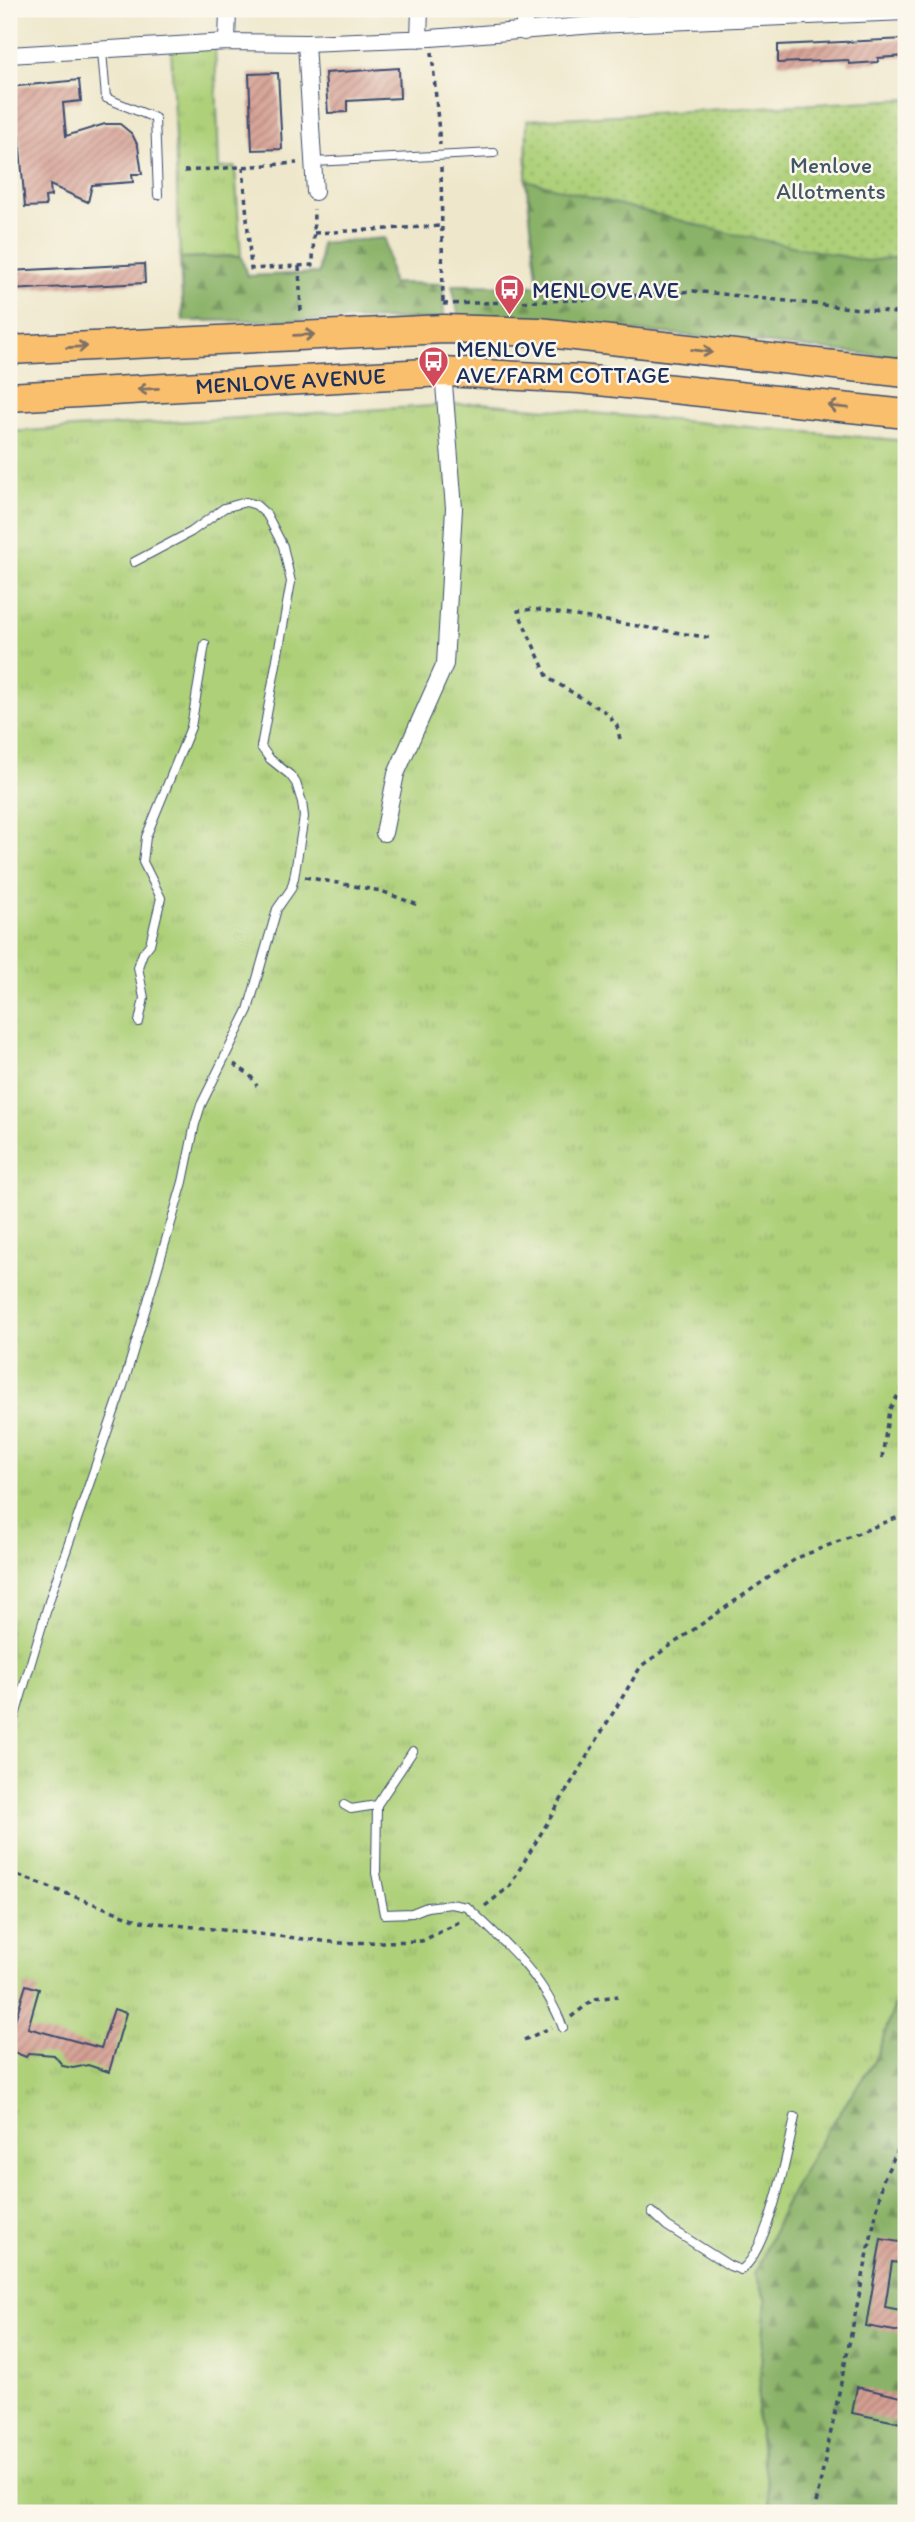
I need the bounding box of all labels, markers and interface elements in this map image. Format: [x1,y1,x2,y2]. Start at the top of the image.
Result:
park label: Menlove Allotments [776,151,886,205]
bus stop icon: MENLOVE AVE [492,273,526,317]
place label: MENLOVE AVE [532,276,679,304]
one-way arrow [292,329,315,342]
place label: MENLOVE AVE/FARM COTTAGE [456,335,670,389]
one-way arrow [65,340,88,353]
one-way arrow [690,344,713,357]
bus stop icon: MENLOVE AVE/FARM COTTAGE [416,345,450,389]
street label: MENLOVE AVENUE [195,361,387,400]
one-way arrow [136,383,159,396]
one-way arrow [828,400,850,413]

